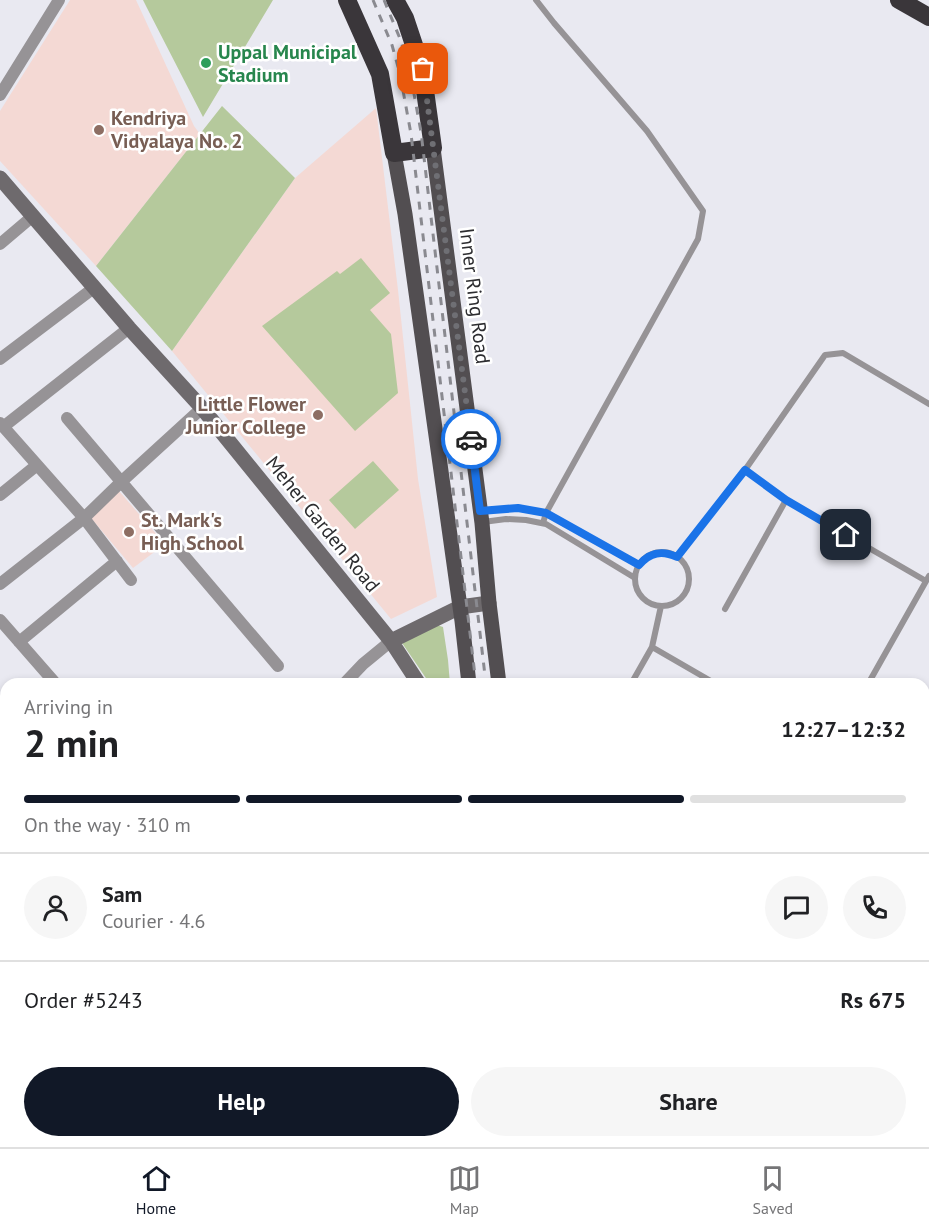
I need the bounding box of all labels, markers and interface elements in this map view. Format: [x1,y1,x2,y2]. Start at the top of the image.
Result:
place label: Uppal Municipal Stadium [218,39,357,88]
pin [397,43,448,94]
icon: bag [406,52,439,85]
marker: Uppal Municipal Stadium [199,56,213,70]
place label: Kendriya Vidyalaya No. 2 [110,105,243,154]
marker: Kendriya Vidyalaya No. 2 [92,123,106,137]
street label: Inner Ring Road [454,227,496,365]
place label: Little Flower Junior College [185,391,306,440]
marker: Little Flower Junior College [311,408,325,422]
courier [441,409,501,469]
icon: car [455,423,488,456]
street label: Meher Garden Road [260,451,386,597]
place label: St. Mark's High School [141,507,244,556]
pin [820,509,871,560]
icon: home [829,518,862,551]
marker: St. Mark's High School [122,525,136,539]
text: Arriving in [24,694,113,720]
text: 12:27–12:32 [781,715,906,743]
text: 2 min [24,717,119,768]
text: On the way · 310 m [24,812,191,838]
button: person [24,876,87,939]
button: chat [765,876,828,939]
button: phone [843,876,906,939]
text: Sam [102,880,142,908]
text: Courier · 4.6 [102,908,205,934]
text: Order #5243 [24,986,143,1014]
text: Rs 675 [840,986,906,1014]
button: Help [24,1067,459,1136]
button: Share [471,1067,906,1136]
tab: Home [136,1162,176,1218]
tab: Map [448,1162,481,1218]
tab: Saved [752,1162,793,1218]

